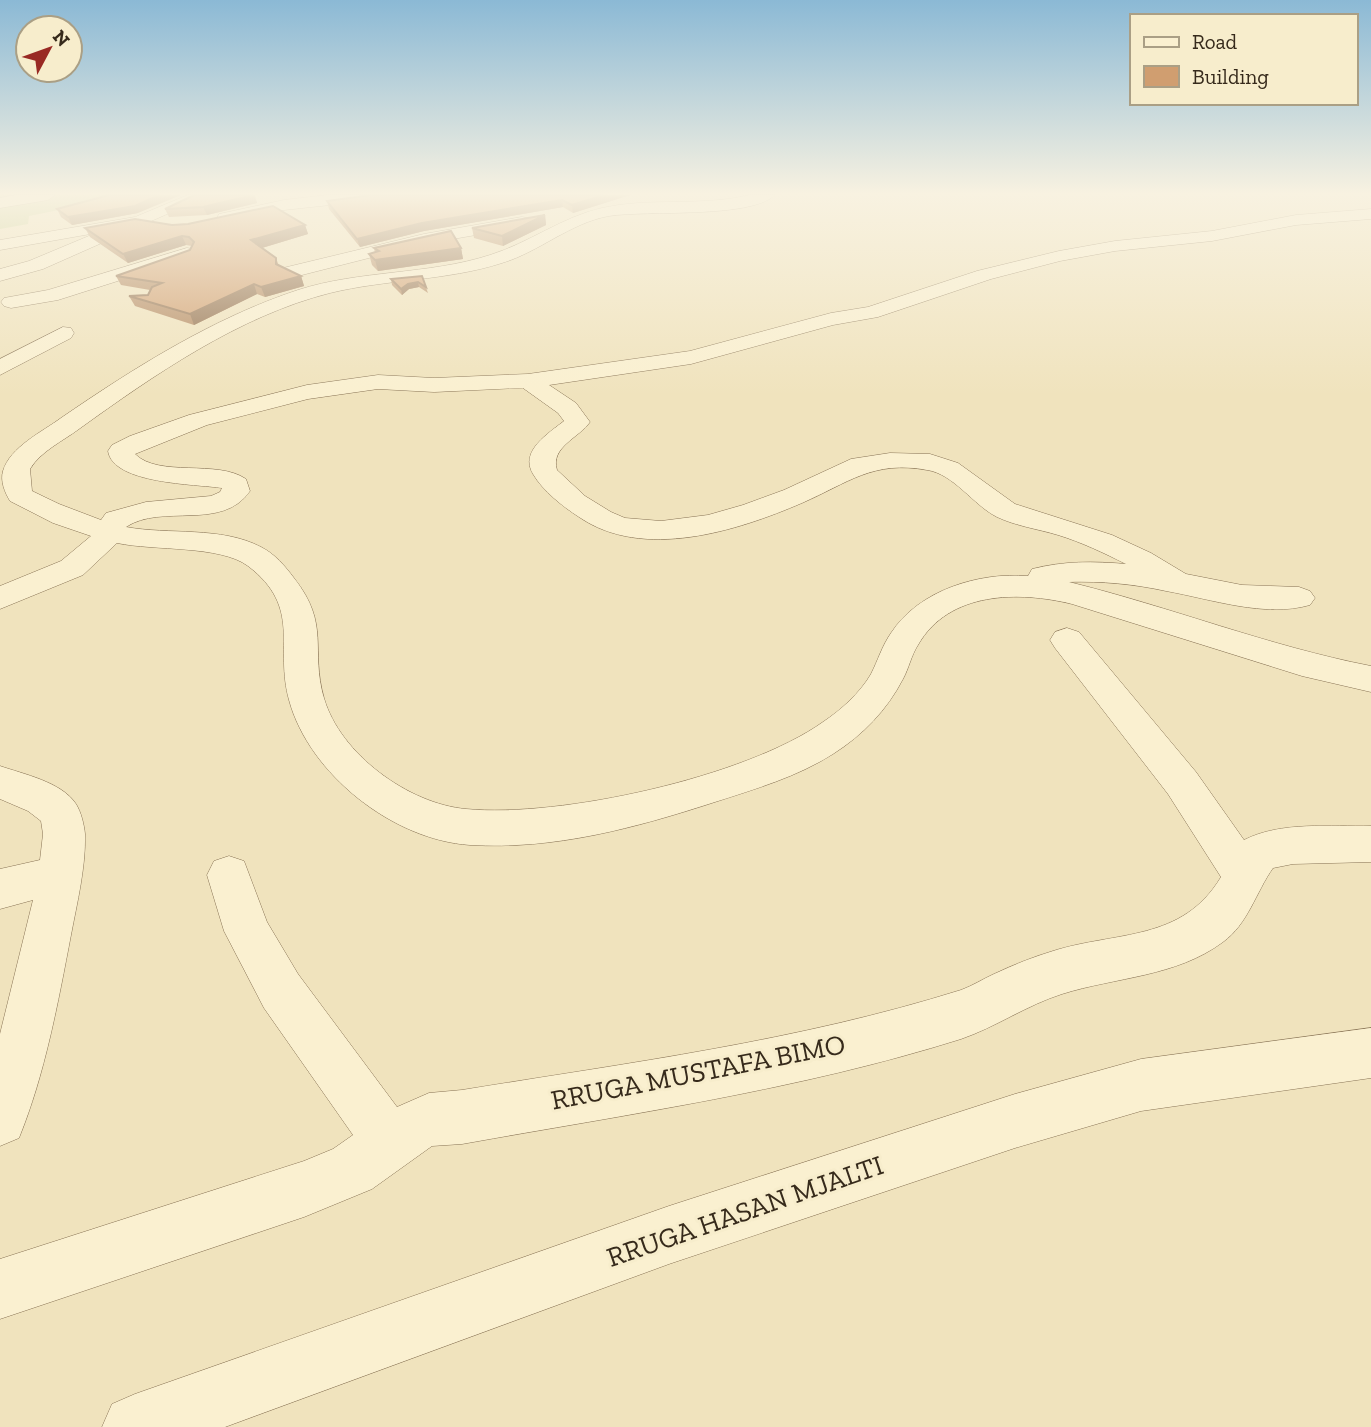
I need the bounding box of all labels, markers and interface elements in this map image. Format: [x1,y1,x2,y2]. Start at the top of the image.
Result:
north arrow [14,14,84,84]
legend [1130,14,1357,105]
text: N [48,25,75,51]
text: Road [1192,29,1238,54]
text: Building [1192,64,1269,89]
street label: RRUGA MUSTAFA BIMO [548,1027,848,1117]
street label: RRUGA HASAN MJALTI [602,1148,888,1274]

